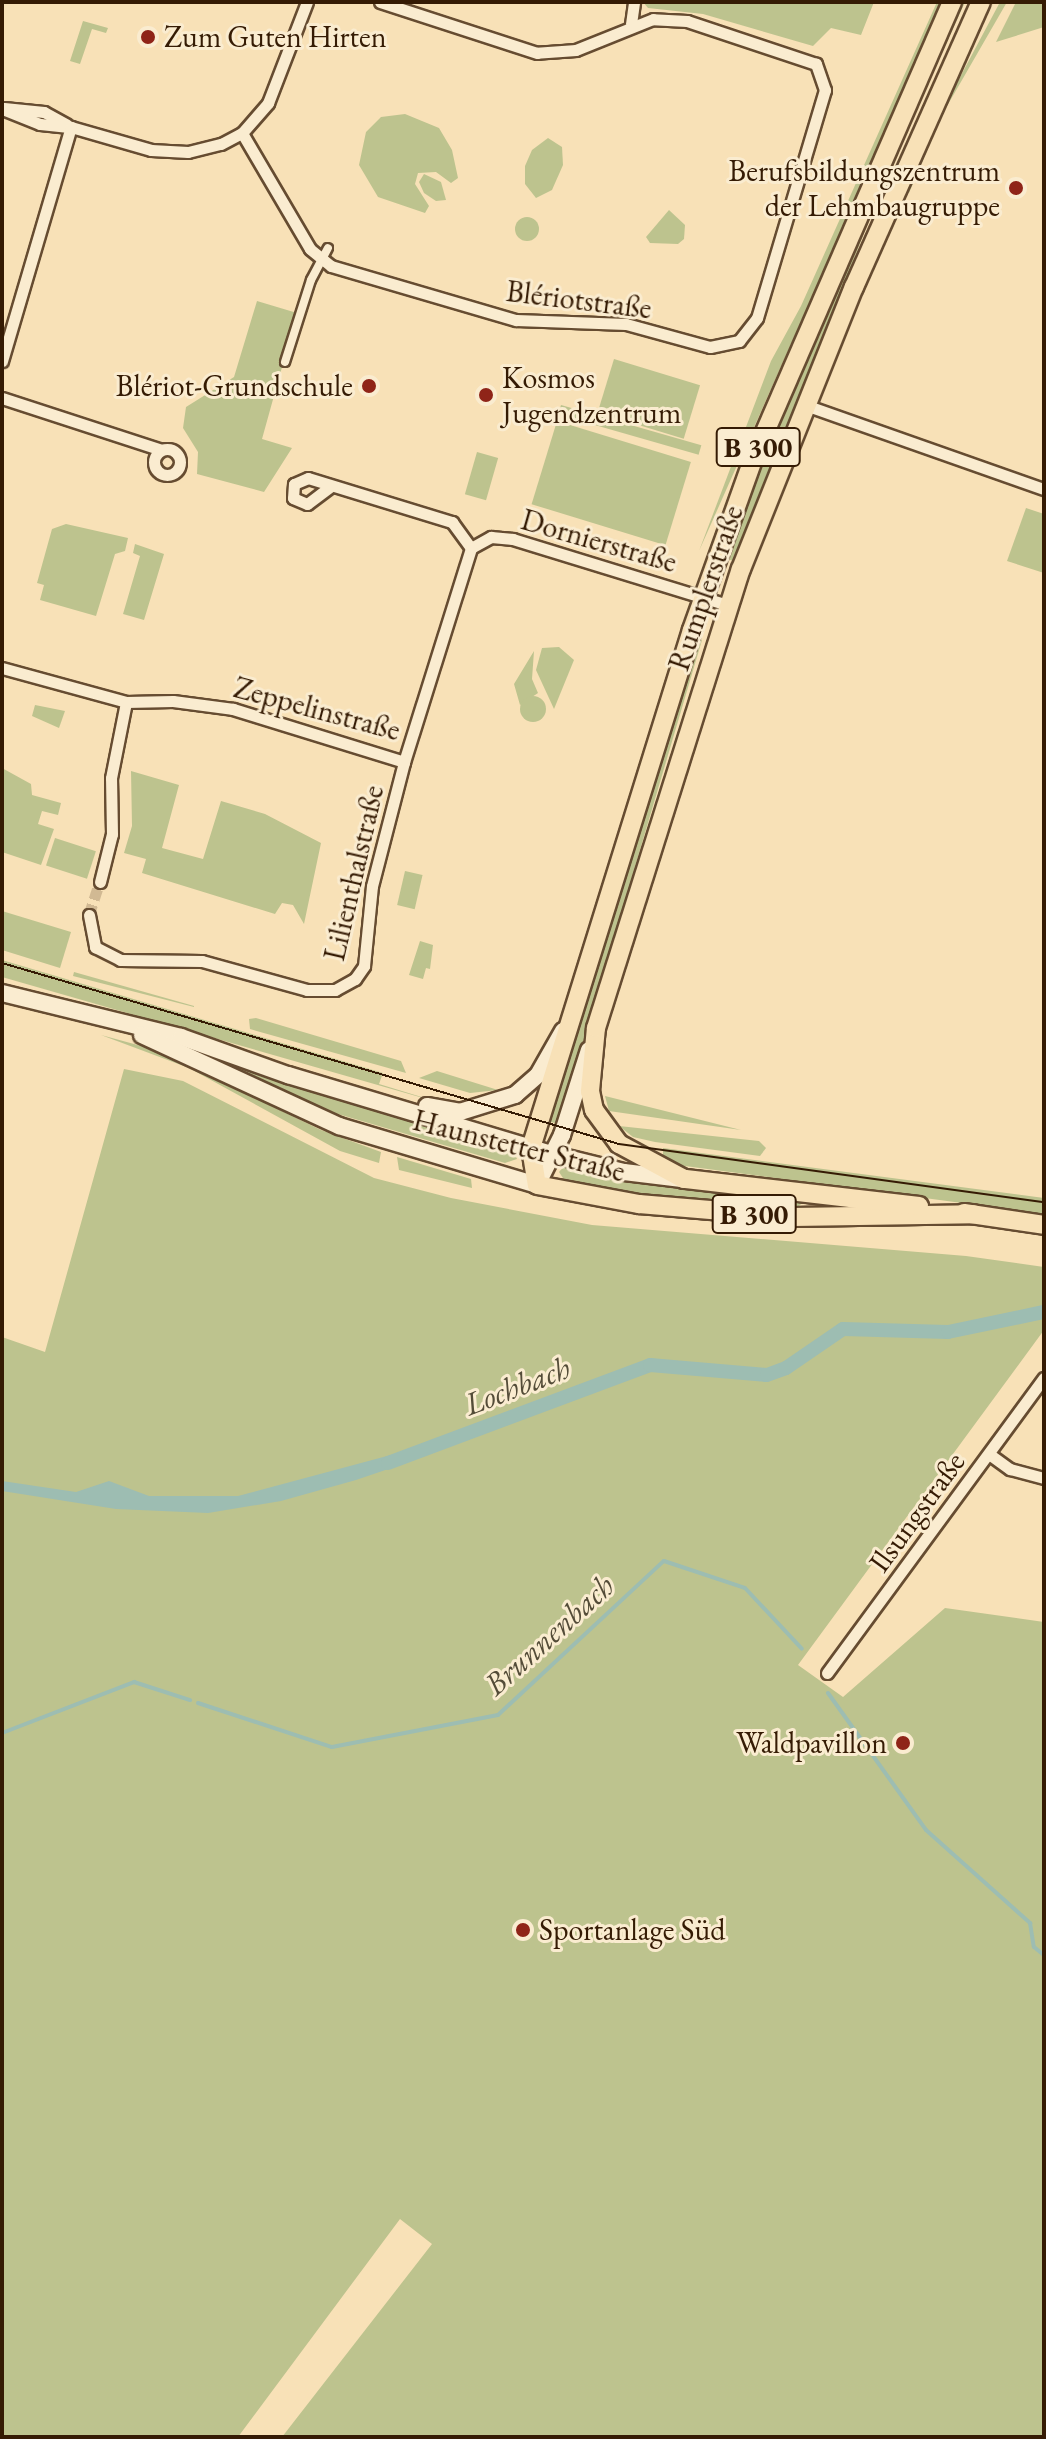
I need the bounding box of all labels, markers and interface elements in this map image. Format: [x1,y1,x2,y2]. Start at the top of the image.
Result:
place label: Zum Guten Hirten [164,19,387,55]
marker: Zum Guten Hirten [139,28,157,46]
place label: Berufsbildungszentrum der Lehmbaugruppe [729,153,1000,224]
marker: Berufsbildungszentrum der Lehmbaugruppe [1007,179,1025,197]
street label: Blériotstraße [504,273,654,327]
place label: Kosmos Jugendzentrum [502,360,681,430]
place label: Blériot-Grundschule [116,368,353,404]
marker: Blériot-Grundschule [360,377,378,395]
marker: Kosmos Jugendzentrum [477,386,495,404]
road number: B 300 [714,423,802,471]
street label: Rumplerstraße [661,501,751,675]
street label: Dornierstraße [517,502,681,580]
street label: Zeppelinstraße [230,669,404,749]
street label: Lilienthalstraße [316,782,392,964]
street label: Haunstetter Straße [409,1102,629,1190]
road number: B 300 [710,1190,798,1238]
water label: Lochbach [459,1348,575,1424]
street label: Ilsungstraße [861,1445,973,1579]
water label: Brunnenbach [476,1567,622,1703]
place label: Waldpavillon [736,1725,887,1761]
marker: Waldpavillon [894,1734,912,1752]
place label: Sportanlage Süd [539,1912,725,1948]
marker: Sportanlage Süd [514,1921,532,1939]

